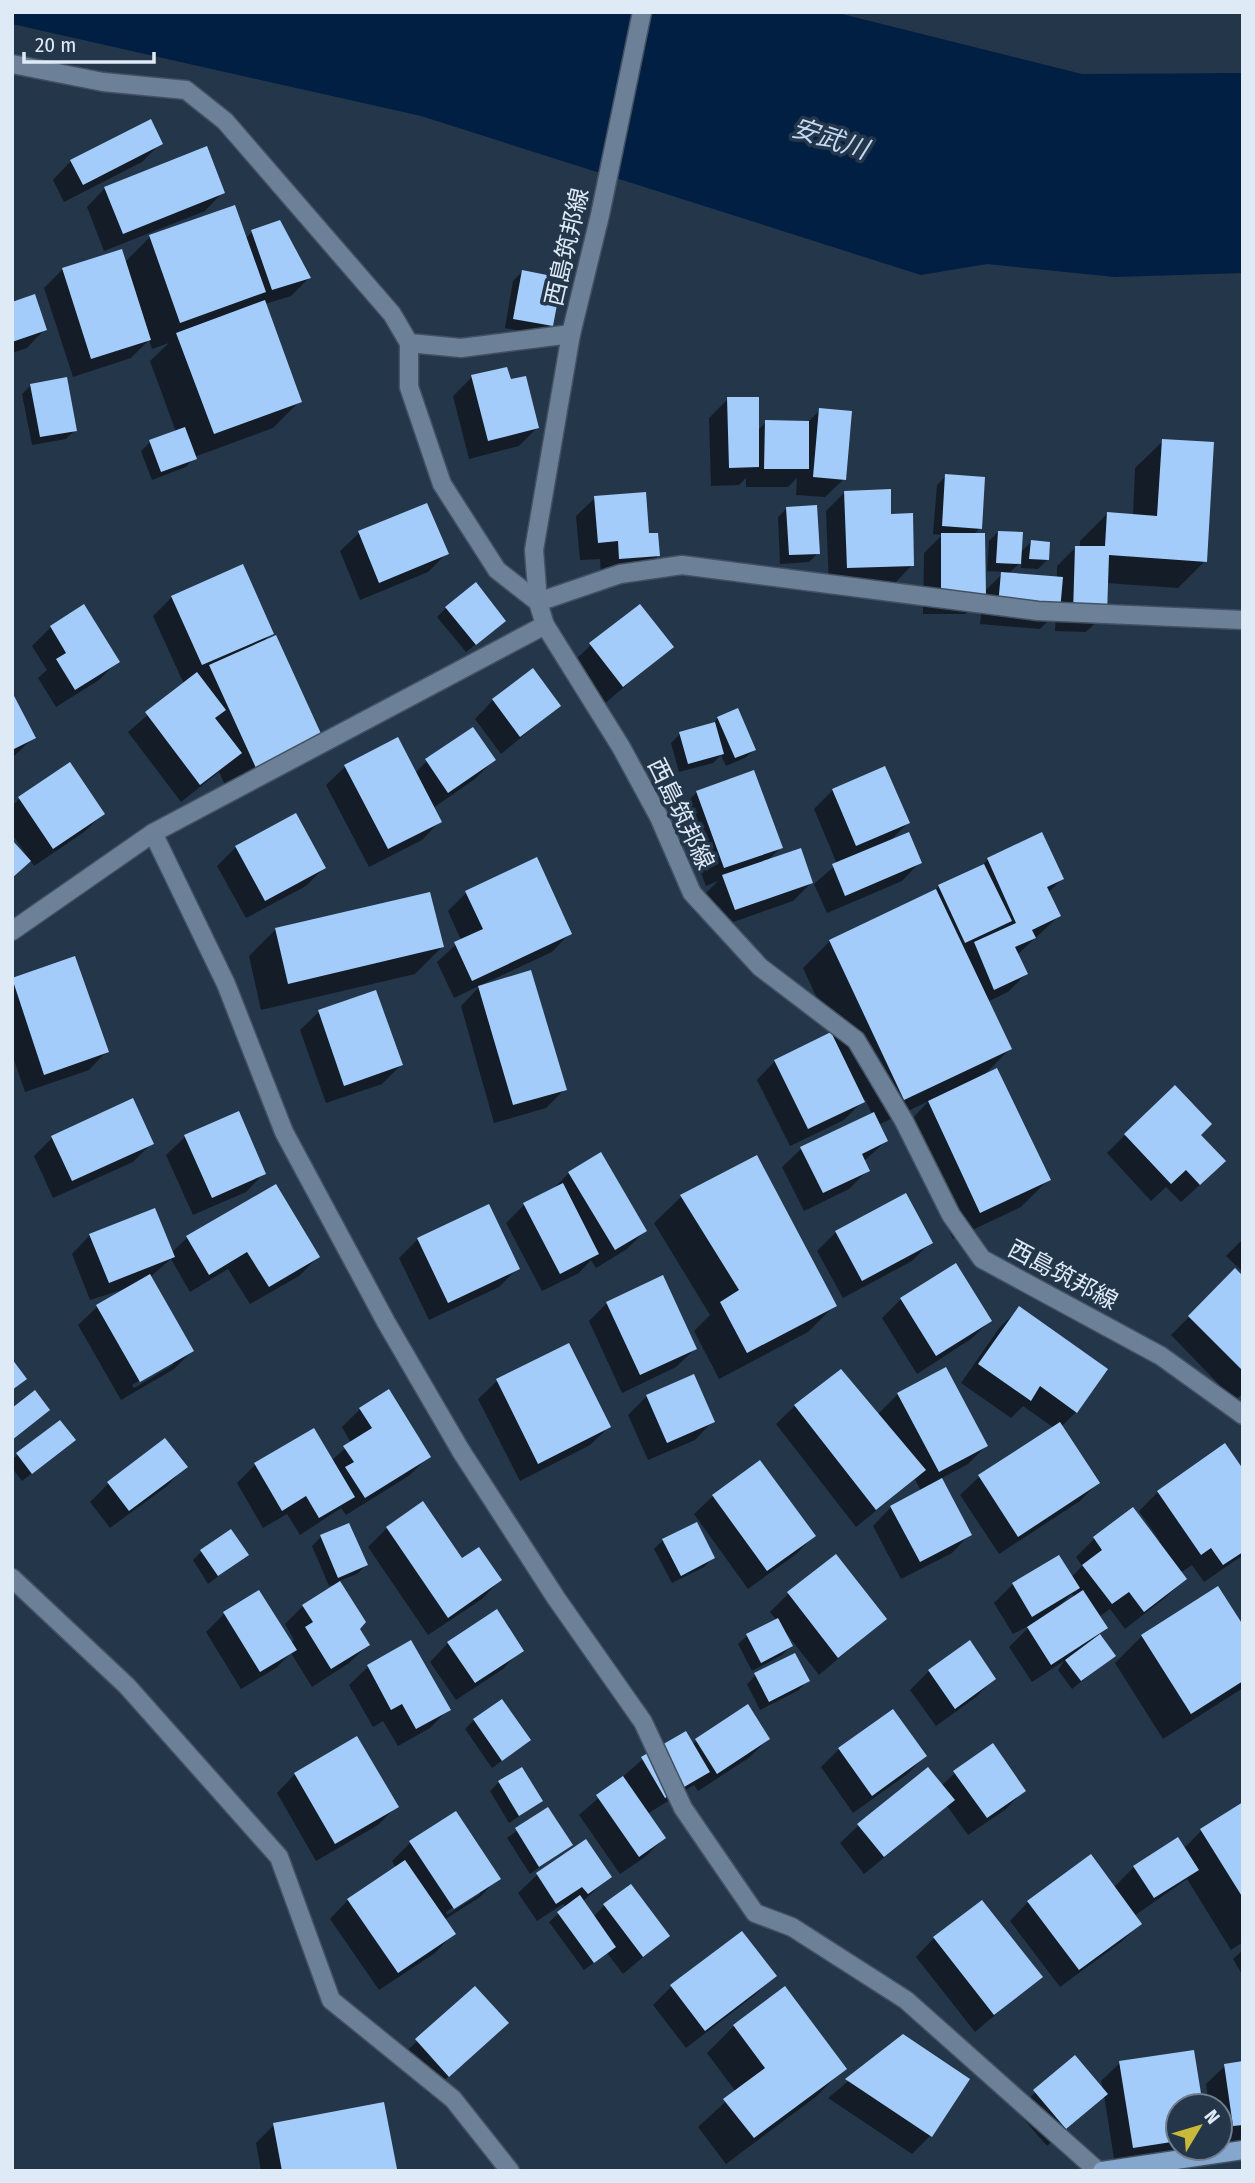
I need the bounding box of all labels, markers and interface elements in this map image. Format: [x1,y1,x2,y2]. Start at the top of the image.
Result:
scale bar [24,21,154,65]
text: 20 m [35,32,76,58]
water label: 安武川 [788,112,875,167]
street label: 西島筑邦線 [540,185,594,309]
street label: 西島筑邦線 [642,754,720,874]
street label: 西島筑邦線 [1003,1234,1123,1316]
north arrow [1164,2092,1234,2162]
text: N [1199,2105,1225,2128]

